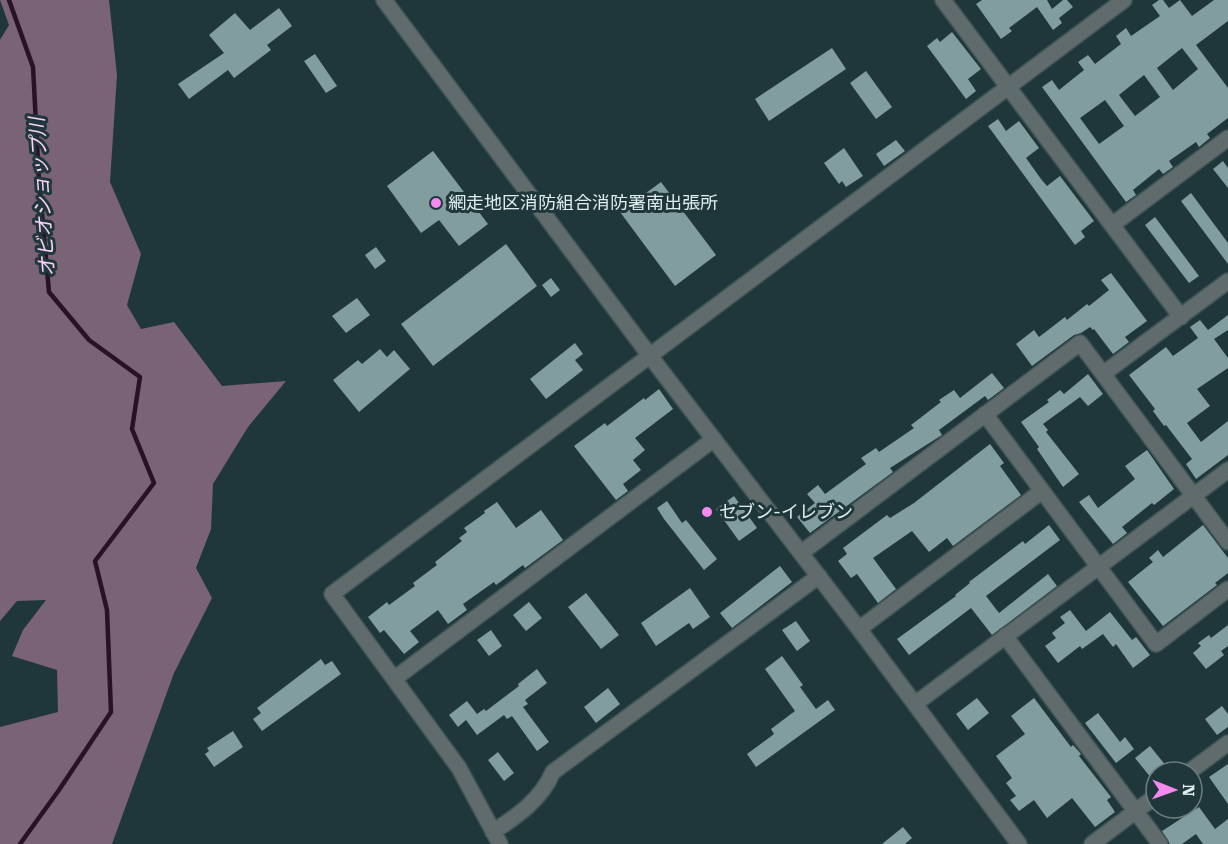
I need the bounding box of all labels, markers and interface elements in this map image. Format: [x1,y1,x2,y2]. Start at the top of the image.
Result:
water label: オビオショップ川 [24,114,60,278]
place label: 網走地区消防組合消防署南出張所 [448,192,718,213]
marker: 網走地区消防組合消防署南出張所 [429,196,443,210]
place label: セブン-イレブン [719,501,853,522]
marker: セブン-イレブン [700,505,714,519]
north arrow [1144,760,1204,820]
text: N [1179,784,1198,797]

